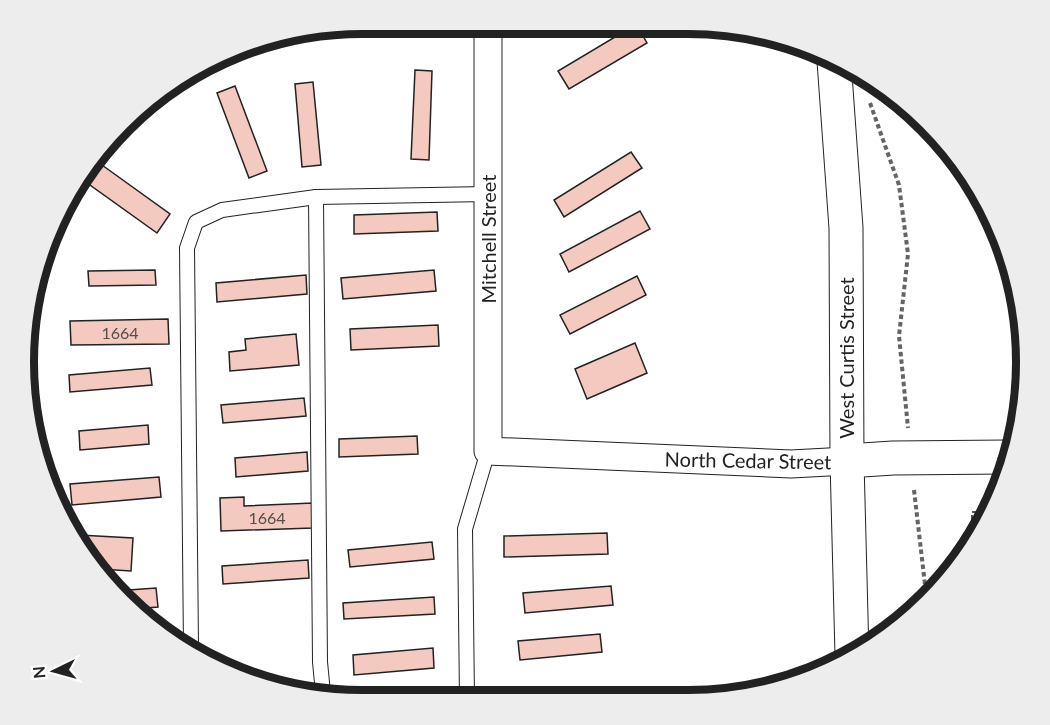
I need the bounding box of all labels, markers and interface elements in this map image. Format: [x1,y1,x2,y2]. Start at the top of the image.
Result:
street label: Mitchell Street [476,175,500,303]
street label: West Curtis Street [834,277,858,439]
house number: 1664 [101,323,139,342]
street label: North Cedar Street [665,447,831,473]
house number: 1664 [248,508,286,527]
north arrow [24,641,84,701]
text: N [29,665,49,679]

